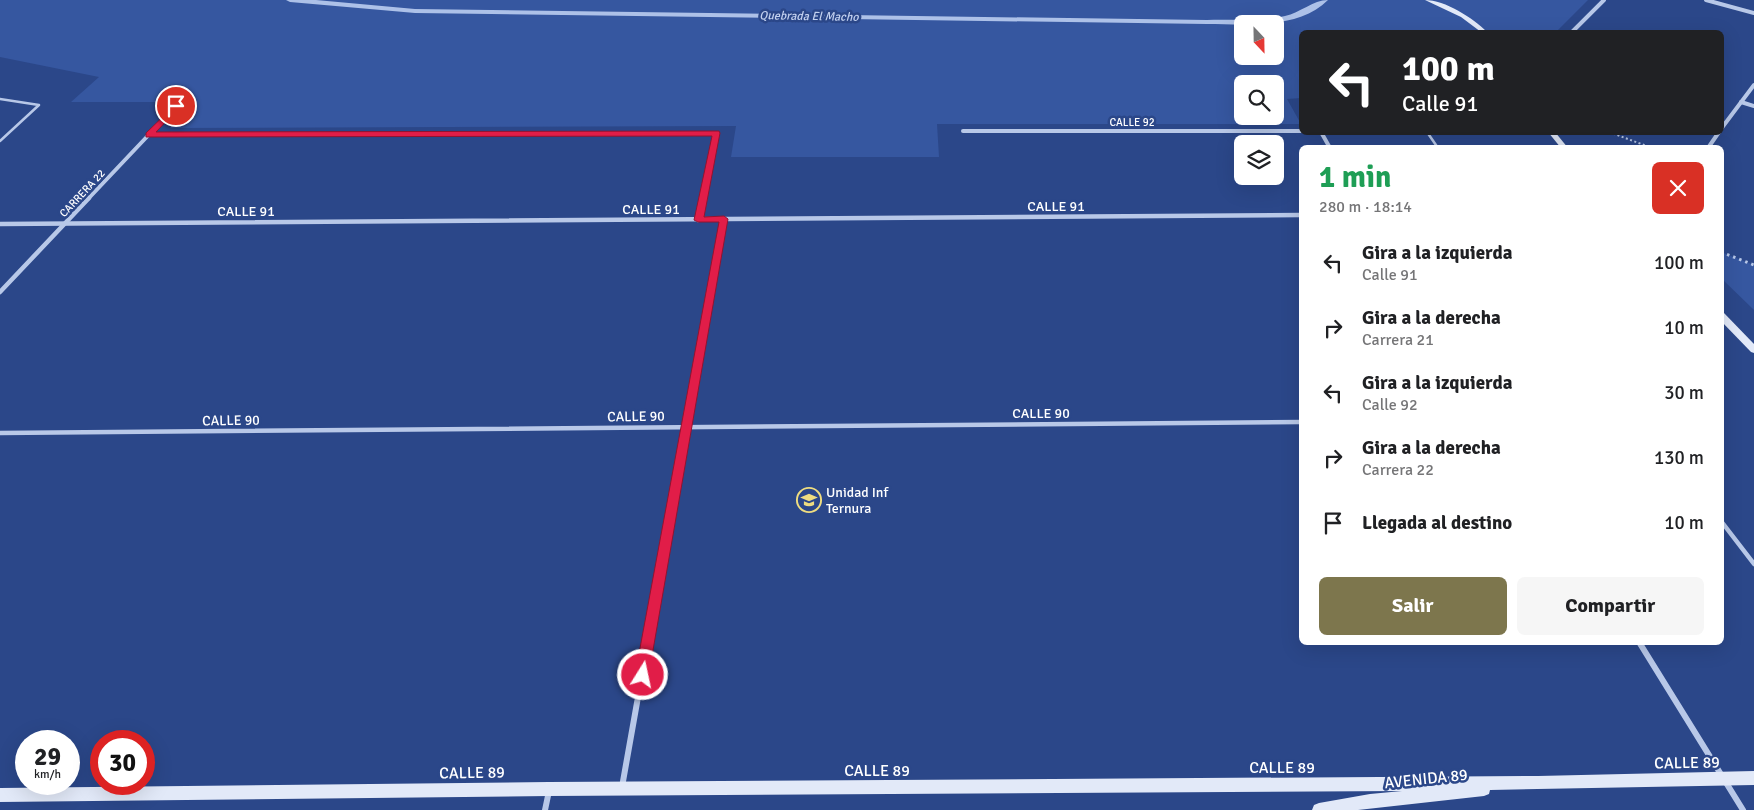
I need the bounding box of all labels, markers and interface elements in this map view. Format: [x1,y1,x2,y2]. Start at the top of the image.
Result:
water label: Quebrada El Macho [759,8,859,25]
north arrow [1234,15,1284,65]
map controls [1234,15,1284,185]
text: 100 m [1402,47,1495,90]
icon: left [1319,50,1384,115]
button: search [1234,75,1284,125]
pin [155,85,197,127]
text: Calle 91 [1402,90,1478,117]
icon: arrive [162,92,190,120]
street label: CALLE 92 [1109,116,1155,129]
button: layers [1234,135,1284,185]
text: 1 min [1319,159,1391,196]
button: close [1652,162,1704,214]
street label: CARRERA 22 [57,167,108,220]
text: 280 m · 18:14 [1319,197,1412,217]
street label: CALLE 91 [1027,198,1085,215]
street label: CALLE 91 [622,201,680,218]
street label: CALLE 91 [217,203,275,220]
text: Gira a la izquierda [1362,241,1512,265]
icon: left [1319,249,1347,277]
text: 100 m [1654,251,1704,275]
text: Calle 91 [1362,265,1418,285]
text: Gira a la derecha [1362,306,1501,330]
icon: right [1319,314,1347,342]
text: 10 m [1664,316,1704,340]
text: Carrera 21 [1362,330,1434,350]
text: Gira a la izquierda [1362,371,1512,395]
icon: left [1319,379,1347,407]
text: 30 m [1664,381,1704,405]
text: Calle 92 [1362,395,1418,415]
street label: CALLE 90 [1012,405,1070,422]
street label: CALLE 90 [607,407,665,426]
street label: CALLE 90 [202,411,260,430]
text: Gira a la derecha [1362,436,1501,460]
icon: right [1319,444,1347,472]
text: 130 m [1654,446,1704,470]
text: Carrera 22 [1362,460,1434,480]
place label: Unidad Inf Ternura [826,484,890,517]
school or university icon: Unidad Inf Ternura [796,487,822,513]
icon: arrive [1319,509,1347,537]
text: Llegada al destino [1362,511,1512,535]
text: 10 m [1664,511,1704,535]
button: Salir [1319,577,1507,635]
button: Compartir [1517,577,1704,635]
position arrow [616,648,668,700]
speed limit sign: 30 [90,730,155,795]
text: 29 [34,741,61,772]
street label: CALLE 89 [1654,752,1720,774]
street label: CALLE 89 [1249,758,1315,778]
street label: CALLE 89 [844,761,910,781]
street label: CALLE 89 [439,762,505,784]
street label: AVENIDA 89 [1384,765,1469,793]
text: km/h [34,767,61,782]

